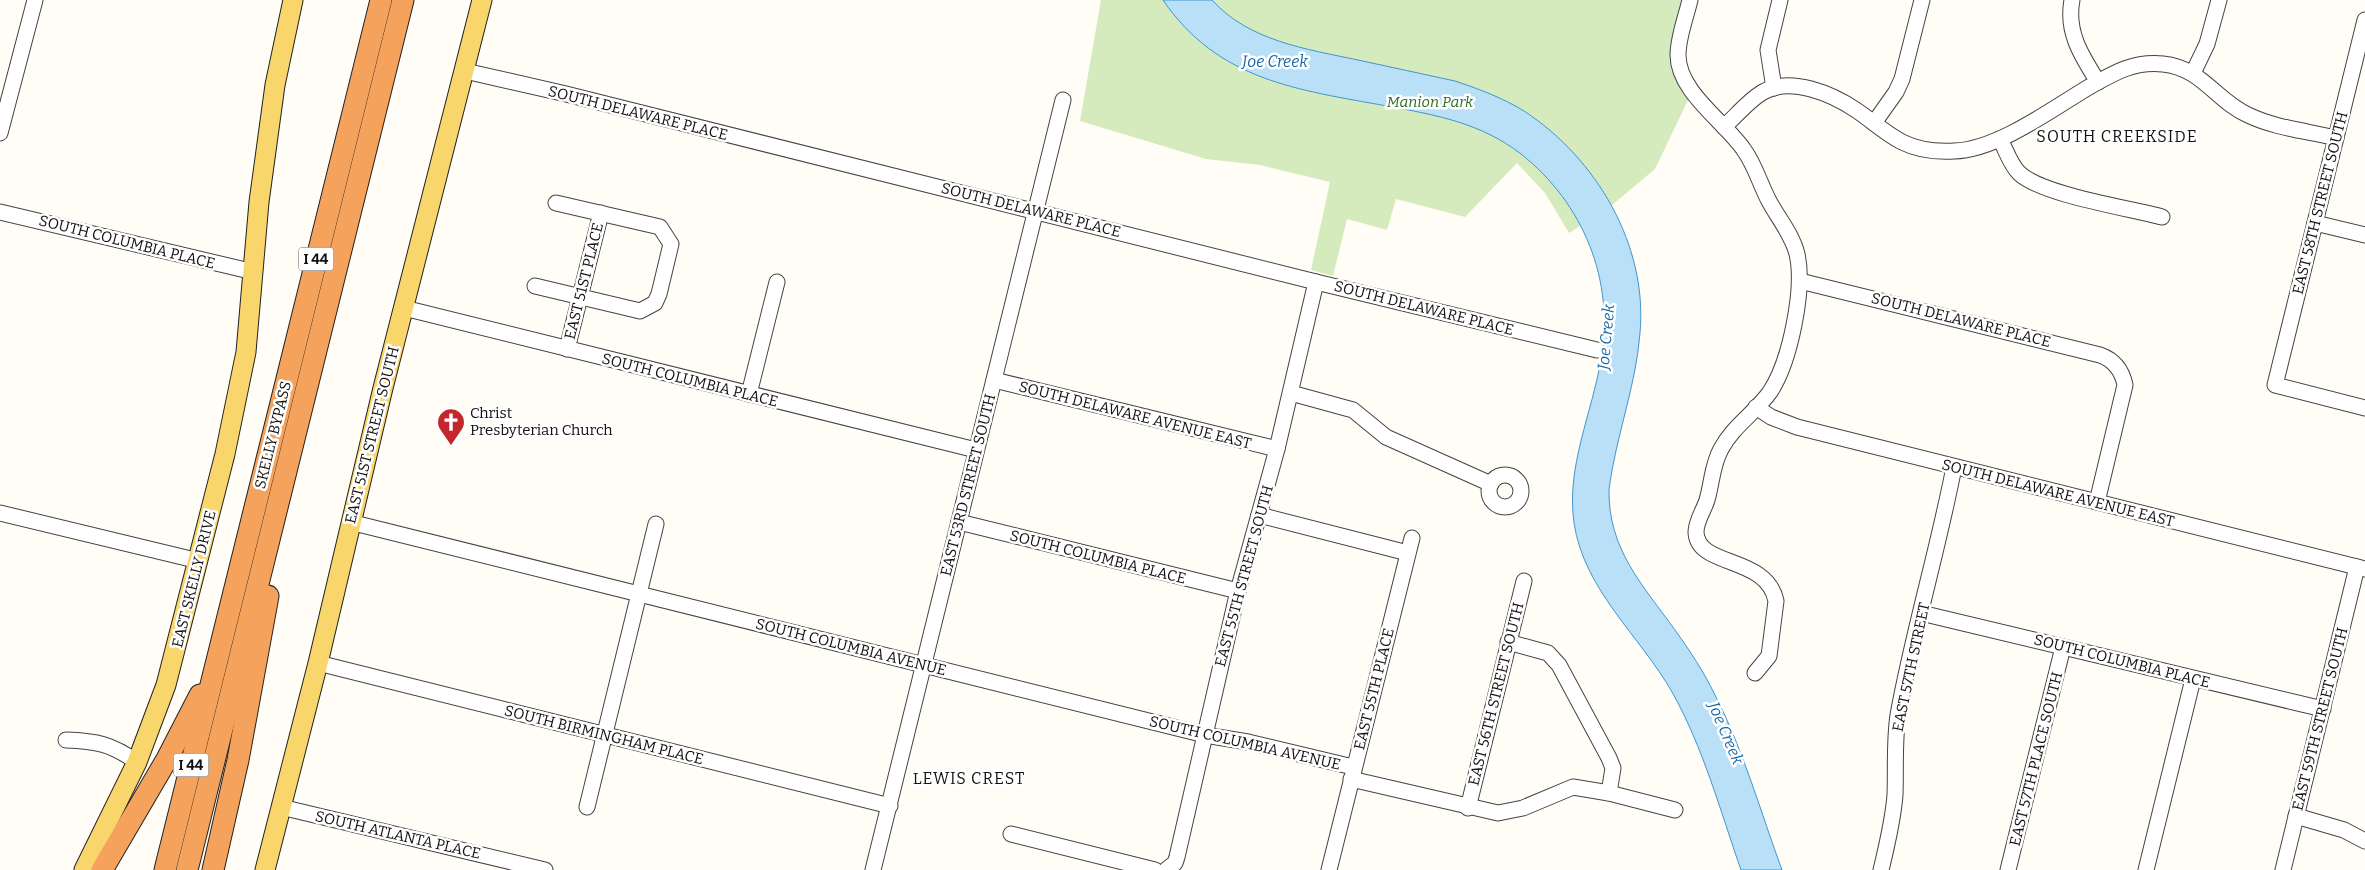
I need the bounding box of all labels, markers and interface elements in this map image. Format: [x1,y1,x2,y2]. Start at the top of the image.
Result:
water label: Joe Creek [1240,52,1308,71]
street label: SOUTH DELAWARE PLACE [546,82,730,144]
park label: Manion Park [1387,93,1474,111]
street label: EAST 58TH STREET SOUTH [2289,110,2351,296]
district label: SOUTH CREEKSIDE [2036,127,2198,146]
street label: SOUTH DELAWARE PLACE [939,179,1123,241]
street label: SOUTH COLUMBIA PLACE [37,211,217,273]
street label: EAST 51ST PLACE [561,221,607,341]
road number: I 44 [298,248,334,270]
street label: SOUTH DELAWARE PLACE [1332,277,1516,339]
street label: SOUTH DELAWARE PLACE [1869,289,2053,351]
water label: Joe Creek [1593,303,1618,373]
street label: EAST 51ST STREET SOUTH [341,344,403,526]
street label: SOUTH COLUMBIA PLACE [600,349,780,411]
street label: SOUTH DELAWARE AVENUE EAST [1017,377,1253,453]
street label: SKELLY BYPASS [251,379,295,491]
street label: EAST 53RD STREET SOUTH [937,392,999,578]
place label: Christ Presbyterian Church [470,404,613,439]
church icon: Christ Presbyterian Church [436,407,466,446]
street label: SOUTH DELAWARE AVENUE EAST [1940,455,2176,531]
street label: EAST 55TH STREET SOUTH [1211,483,1277,669]
street label: EAST SKELLY DRIVE [168,509,220,649]
street label: SOUTH COLUMBIA PLACE [1008,526,1188,588]
street label: EAST 57TH STREET [1888,600,1934,733]
street label: EAST 56TH STREET SOUTH [1465,601,1528,787]
street label: SOUTH COLUMBIA AVENUE [754,615,948,679]
street label: EAST 55TH PLACE [1350,626,1398,752]
street label: EAST 59TH STREET SOUTH [2289,626,2351,812]
street label: SOUTH COLUMBIA PLACE [2032,630,2212,692]
street label: EAST 57TH PLACE SOUTH [2006,670,2066,848]
water label: Joe Creek [1704,697,1748,767]
street label: SOUTH BIRMINGHAM PLACE [503,702,705,768]
street label: SOUTH COLUMBIA AVENUE [1148,712,1342,774]
road number: I 44 [174,754,208,776]
district label: LEWIS CREST [913,769,1025,788]
street label: SOUTH ATLANTA PLACE [313,807,483,863]

